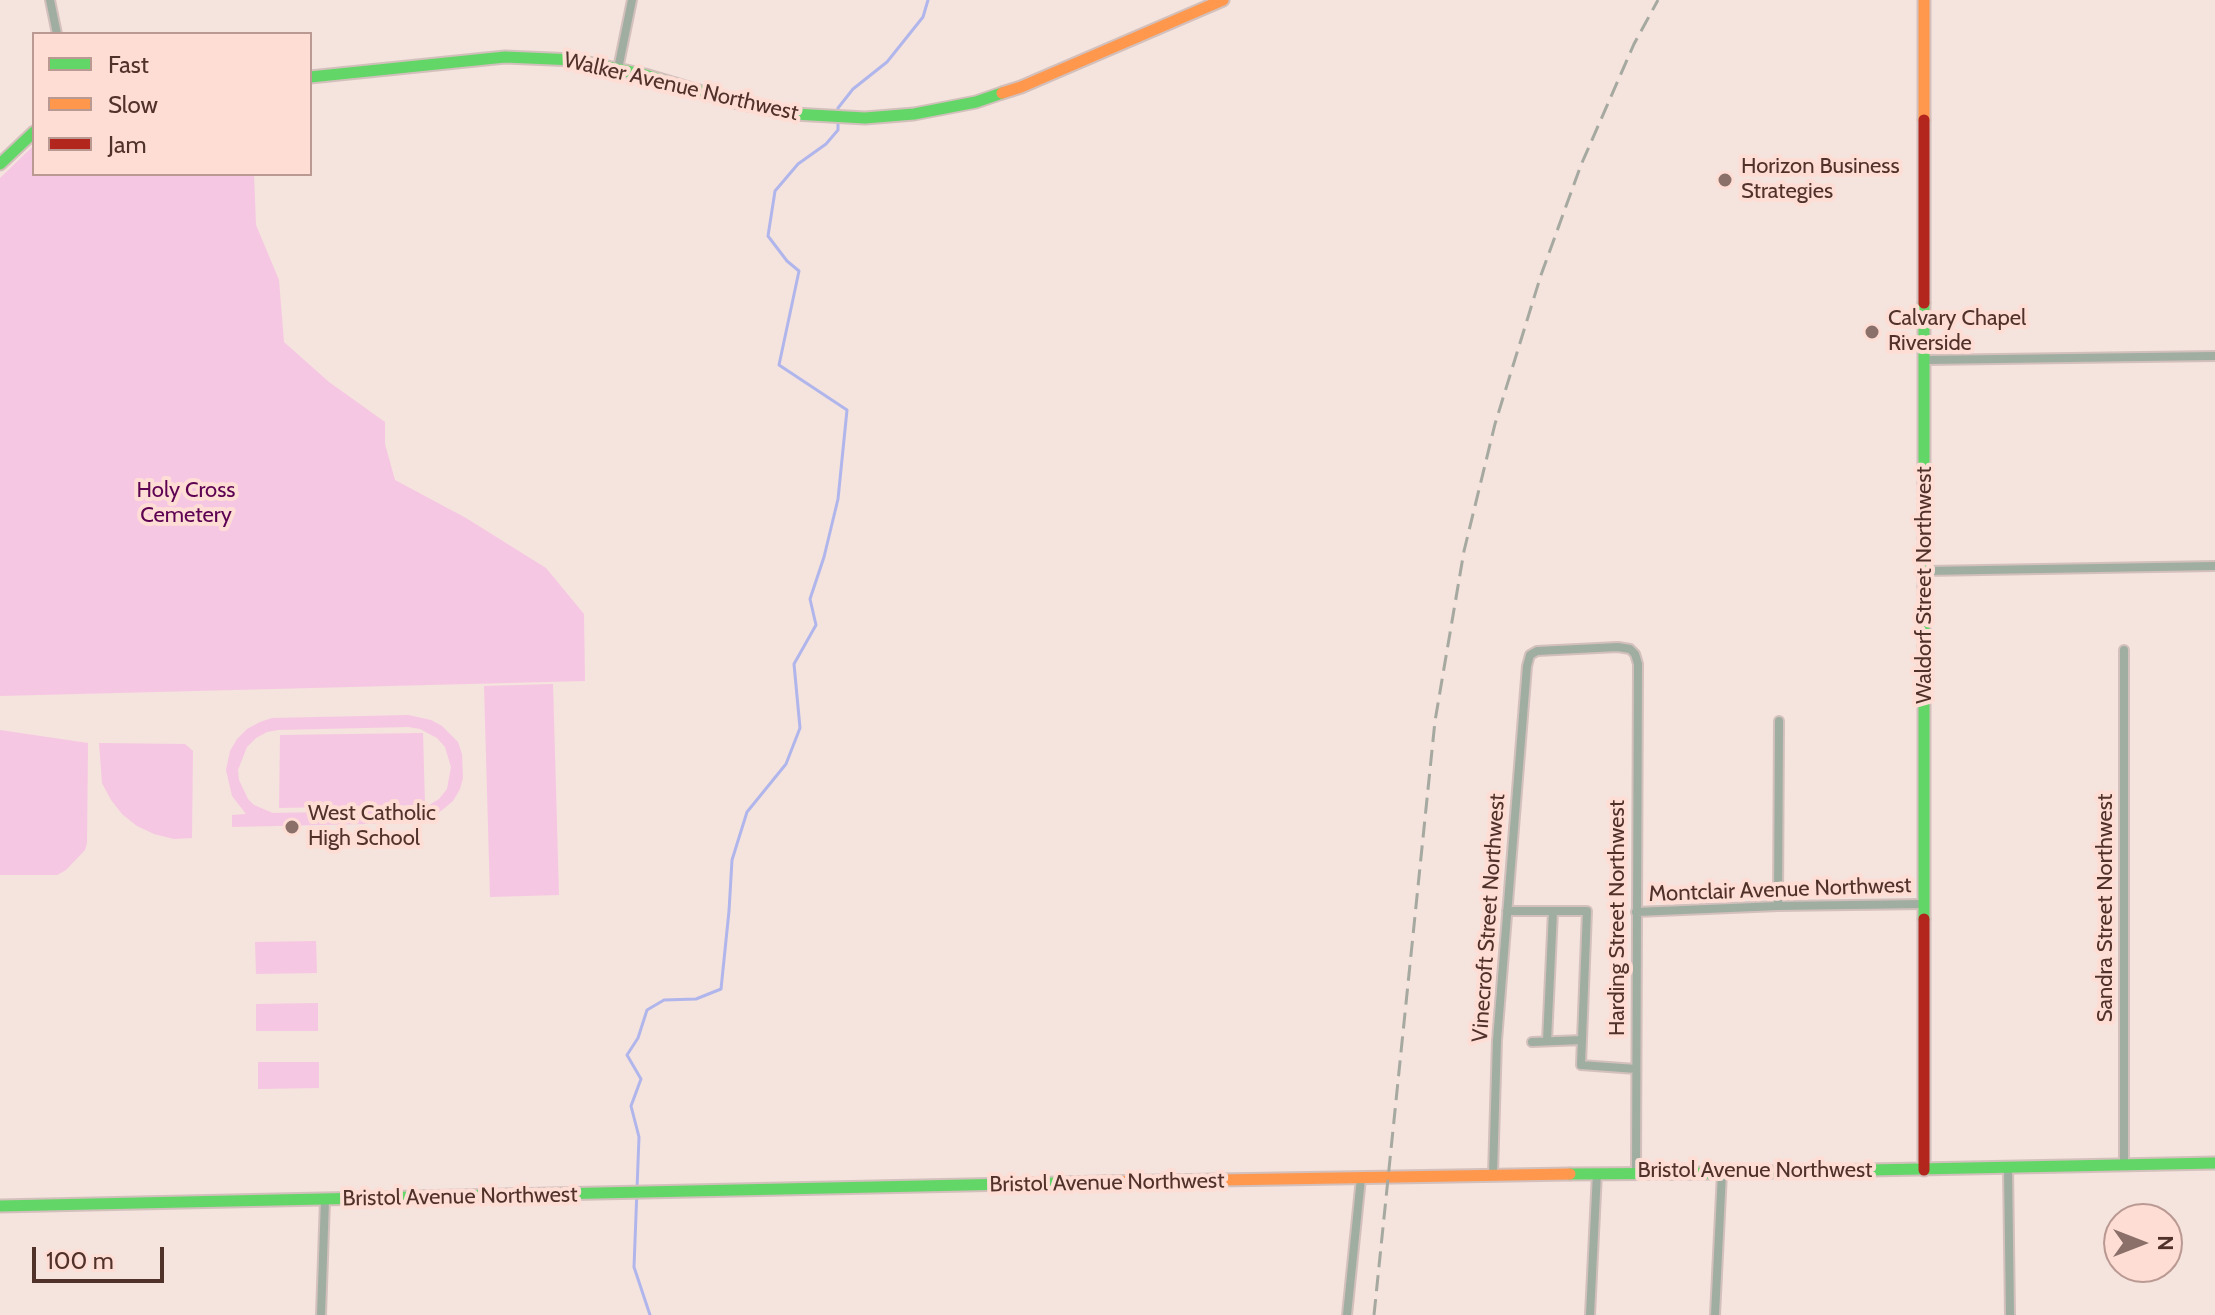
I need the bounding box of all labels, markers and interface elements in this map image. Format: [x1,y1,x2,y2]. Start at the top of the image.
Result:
legend [32,32,312,176]
street label: Walker Avenue Northwest [561,47,801,127]
text: Fast [108,50,149,79]
text: Slow [108,90,158,119]
text: Jam [108,130,146,159]
place label: Horizon Business Strategies [1741,154,1900,206]
marker: Horizon Business Strategies [1716,171,1734,189]
place label: Calvary Chapel Riverside [1888,306,2026,358]
marker: Calvary Chapel Riverside [1863,323,1881,341]
street label: Waldorf Street Northwest [1912,466,1938,704]
park label: Holy Cross Cemetery [137,478,235,530]
street label: Vinecroft Street Northwest [1467,793,1511,1043]
street label: Sandra Street Northwest [2093,794,2119,1022]
street label: Harding Street Northwest [1605,800,1631,1036]
place label: West Catholic High School [308,801,436,852]
marker: West Catholic High School [283,818,301,836]
street label: Montclair Avenue Northwest [1648,872,1912,908]
street label: Bristol Avenue Northwest [1637,1158,1873,1184]
street label: Bristol Avenue Northwest [989,1168,1225,1198]
street label: Bristol Avenue Northwest [342,1182,578,1212]
north arrow [2103,1203,2183,1283]
scale bar [36,1231,168,1281]
text: N [2152,1235,2179,1251]
text: 100 m [46,1246,114,1275]

